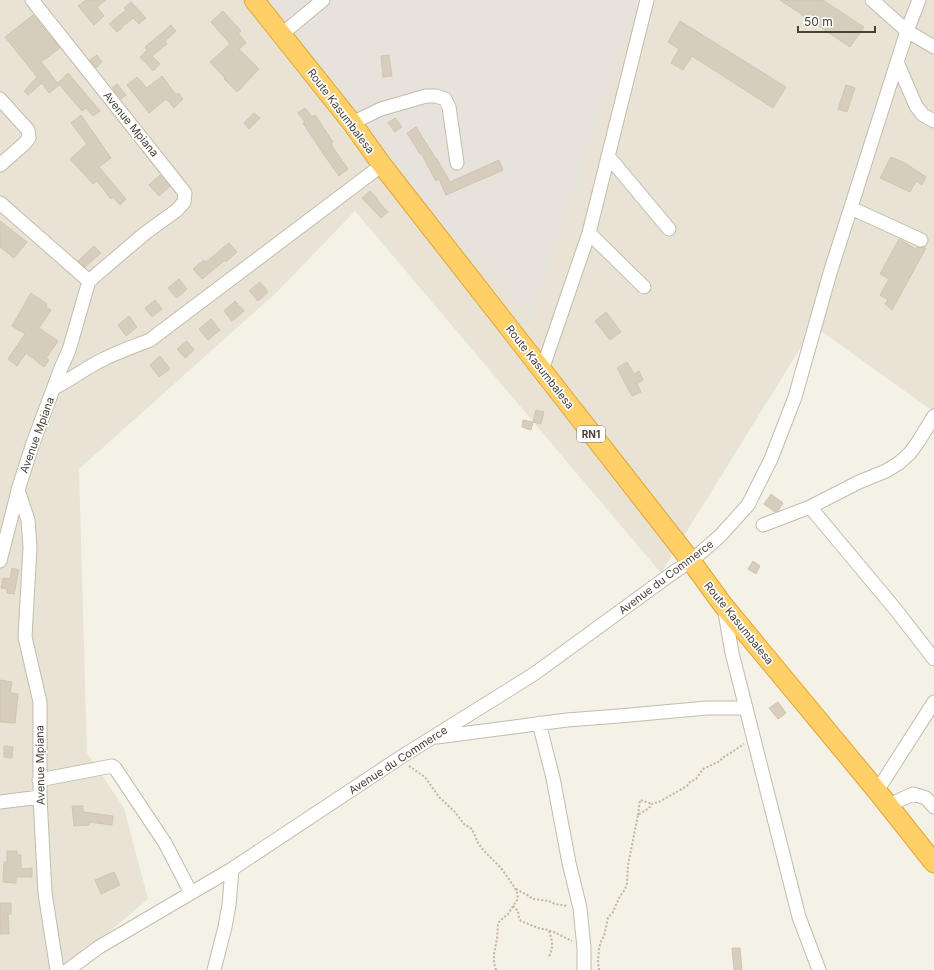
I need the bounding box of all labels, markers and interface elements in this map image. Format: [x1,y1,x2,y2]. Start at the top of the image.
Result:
scale bar [798,8,875,34]
text: 50 m [804,14,833,29]
street label: Route Kasumbalesa [305,66,377,156]
street label: Avenue Mpiana [100,89,162,159]
street label: Route Kasumbalesa [503,322,577,412]
street label: Avenue Mpiana [17,395,57,475]
road number: RN1 [577,426,605,442]
street label: Avenue du Commerce [616,537,716,617]
street label: Route Kasumbalesa [701,579,777,667]
street label: Avenue du Commerce [346,723,450,797]
street label: Avenue Mpiana [32,725,48,805]

